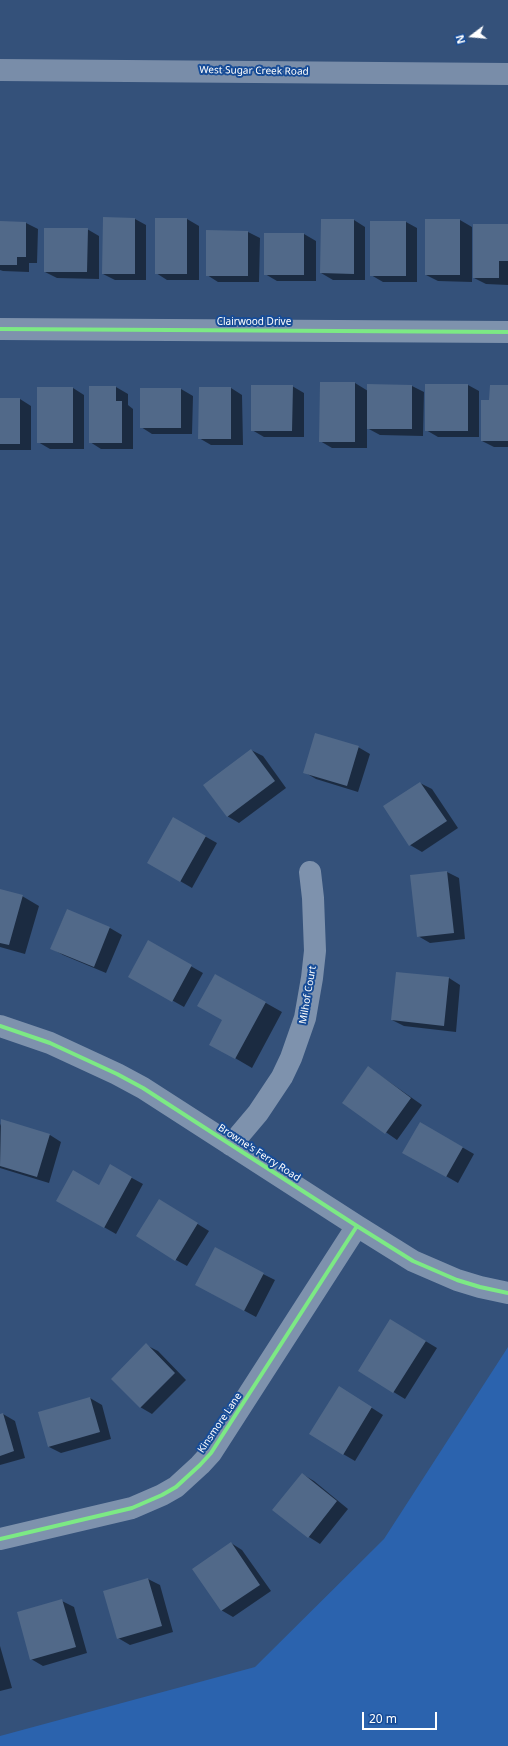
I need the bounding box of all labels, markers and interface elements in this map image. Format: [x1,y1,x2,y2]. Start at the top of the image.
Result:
north arrow [452,16,492,56]
text: N [452,33,468,46]
street label: West Sugar Creek Road [199,64,309,78]
street label: Clairwood Drive [217,316,291,328]
street label: Milhof Court [297,965,319,1025]
street label: Browne's Ferry Road [215,1122,303,1184]
street label: Kinsmore Lane [195,1391,245,1455]
scale bar [364,1704,439,1730]
text: 20 m [369,1710,397,1727]

